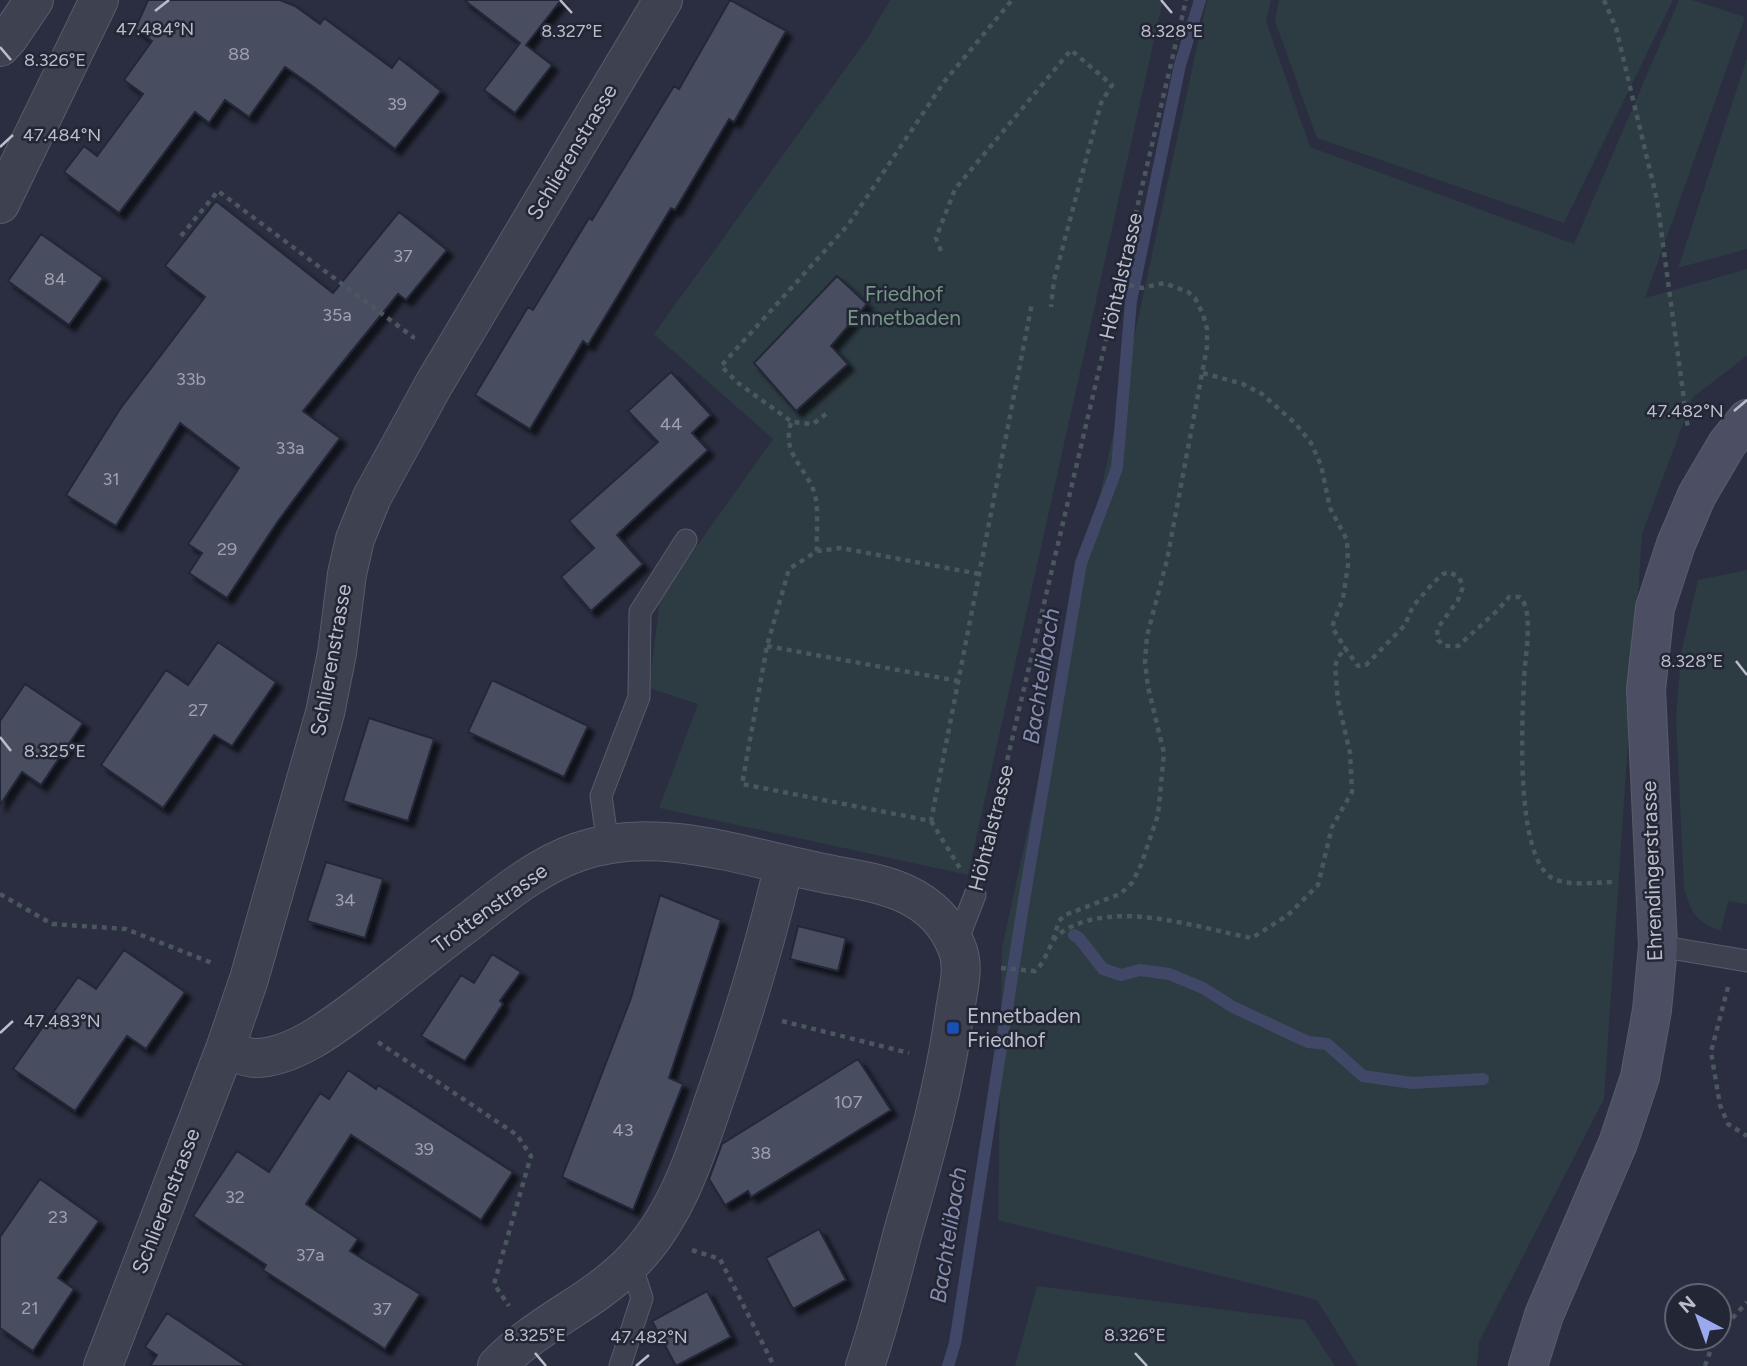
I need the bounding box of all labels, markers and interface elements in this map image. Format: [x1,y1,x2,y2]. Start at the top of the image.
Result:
text: 47.484°N [116,18,194,40]
text: 8.327°E [541,20,603,42]
text: 8.328°E [1141,20,1204,42]
house number: 88 [228,43,250,65]
text: 8.326°E [24,49,86,71]
street label: Schlierenstrasse [521,79,622,224]
house number: 39 [387,93,407,115]
text: 47.484°N [23,124,101,146]
street label: Höhtalstrasse [1094,210,1147,342]
house number: 37 [393,245,413,267]
house number: 84 [44,268,66,290]
park label: Friedhof Ennetbaden [847,281,961,330]
house number: 35a [322,304,352,326]
house number: 33b [176,368,206,390]
text: 47.482°N [1646,400,1724,422]
house number: 44 [660,413,682,435]
house number: 33a [276,437,304,459]
house number: 31 [102,468,120,490]
house number: 29 [217,538,237,560]
street label: Schlierenstrasse [305,582,356,738]
water label: Bachtelibach [1016,606,1066,746]
text: 8.328°E [1661,650,1724,672]
house number: 27 [188,699,208,721]
text: 8.325°E [24,740,86,762]
street label: Höhtalstrasse [963,762,1018,894]
street label: Ehrendingerstrasse [1636,780,1667,962]
street label: Trottenstrasse [428,858,552,958]
house number: 34 [335,889,355,911]
place label: Ennetbaden Friedhof [967,1003,1081,1052]
text: 47.483°N [23,1010,101,1032]
marker: Ennetbaden Friedhof [945,1020,961,1036]
house number: 107 [834,1091,863,1113]
house number: 43 [613,1119,633,1141]
street label: Schlierenstrasse [126,1125,205,1277]
house number: 39 [414,1138,434,1160]
house number: 38 [751,1142,771,1164]
water label: Bachtelibach [923,1165,973,1305]
house number: 32 [225,1186,245,1208]
house number: 23 [48,1206,68,1228]
house number: 37a [296,1244,324,1266]
north arrow [1663,1282,1733,1352]
text: N [1674,1291,1700,1318]
house number: 21 [21,1297,39,1319]
house number: 37 [372,1298,392,1320]
text: 8.325°E [504,1324,566,1346]
text: 8.326°E [1104,1324,1166,1346]
text: 47.482°N [610,1326,688,1348]

